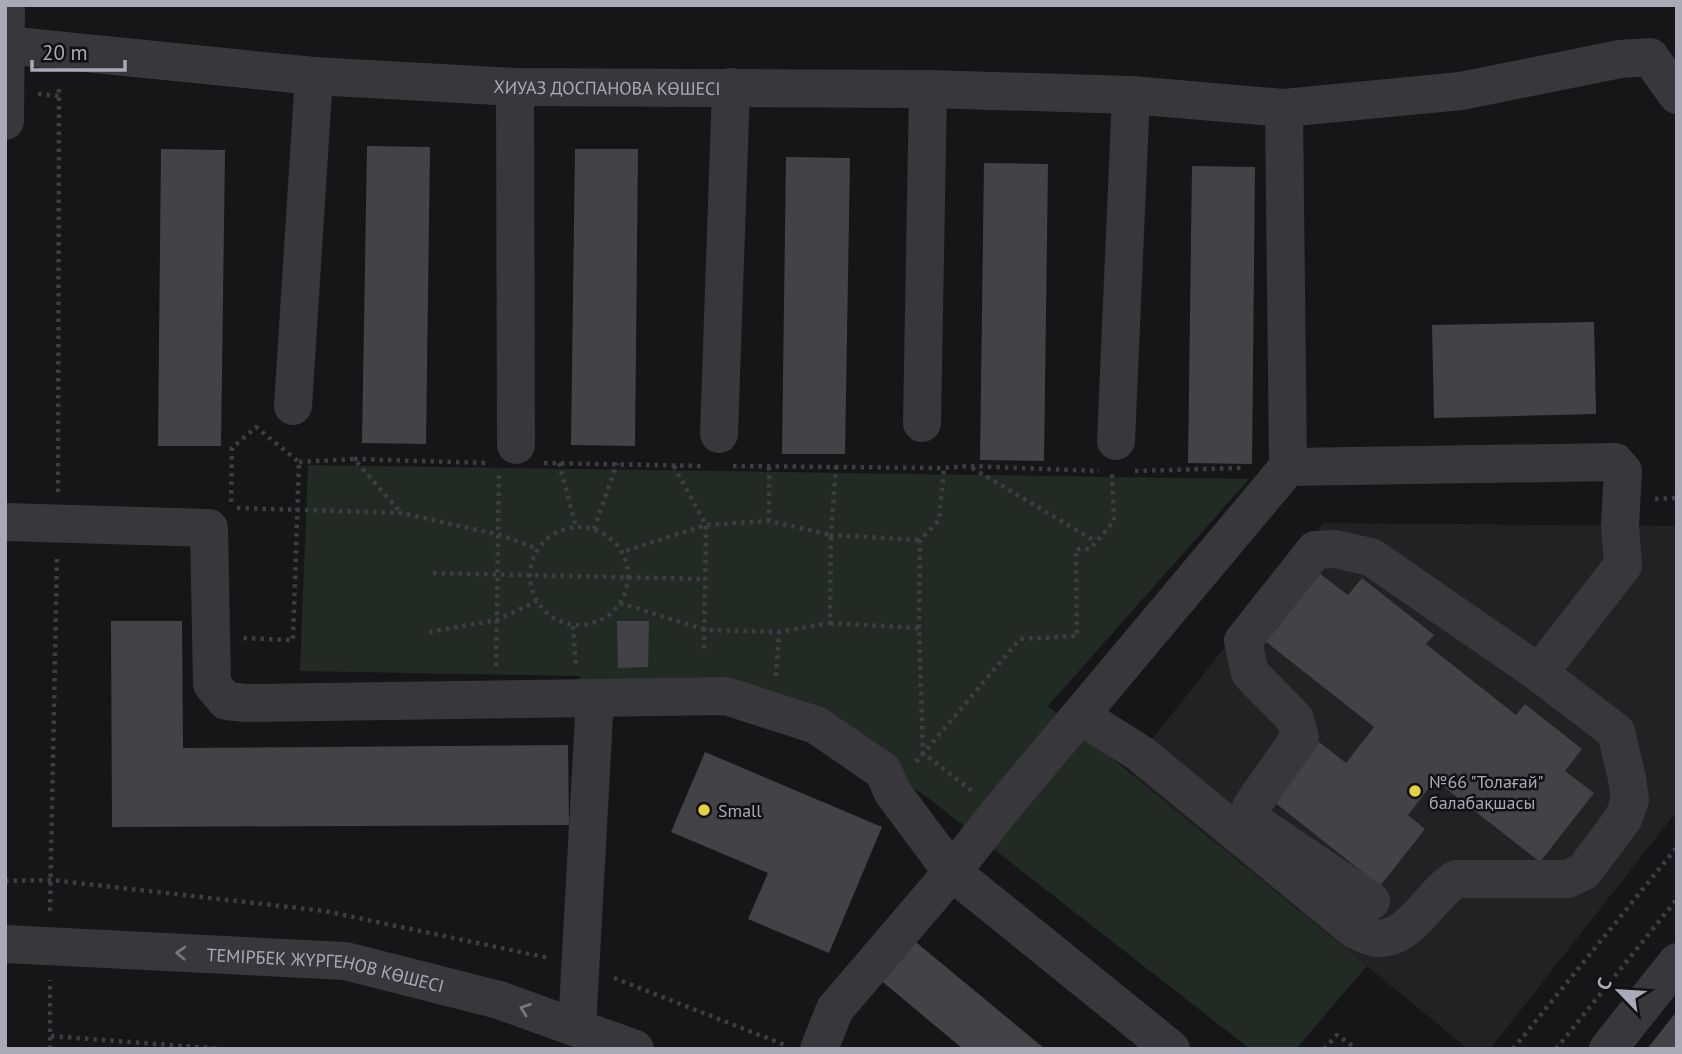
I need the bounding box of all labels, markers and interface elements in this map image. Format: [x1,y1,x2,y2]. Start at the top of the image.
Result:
scale bar [32,28,124,72]
text: 20 m [42,39,88,66]
street label: ХИУАЗ ДОСПАНОВА КӨШЕСІ [493,74,721,99]
place label: №66 "Толағай" балабақшасы [1429,770,1544,814]
marker: №66 "Толағай" балабақшасы [1407,783,1423,799]
place label: Small [718,799,762,822]
marker: Small [696,802,712,818]
street label: ТЕМІРБЕК ЖҮРГЕНОВ КӨШЕСІ [206,943,447,997]
one-way arrow [176,946,187,961]
north arrow [1584,956,1654,1026]
text: С [1590,974,1617,994]
one-way arrow [519,1003,531,1017]

